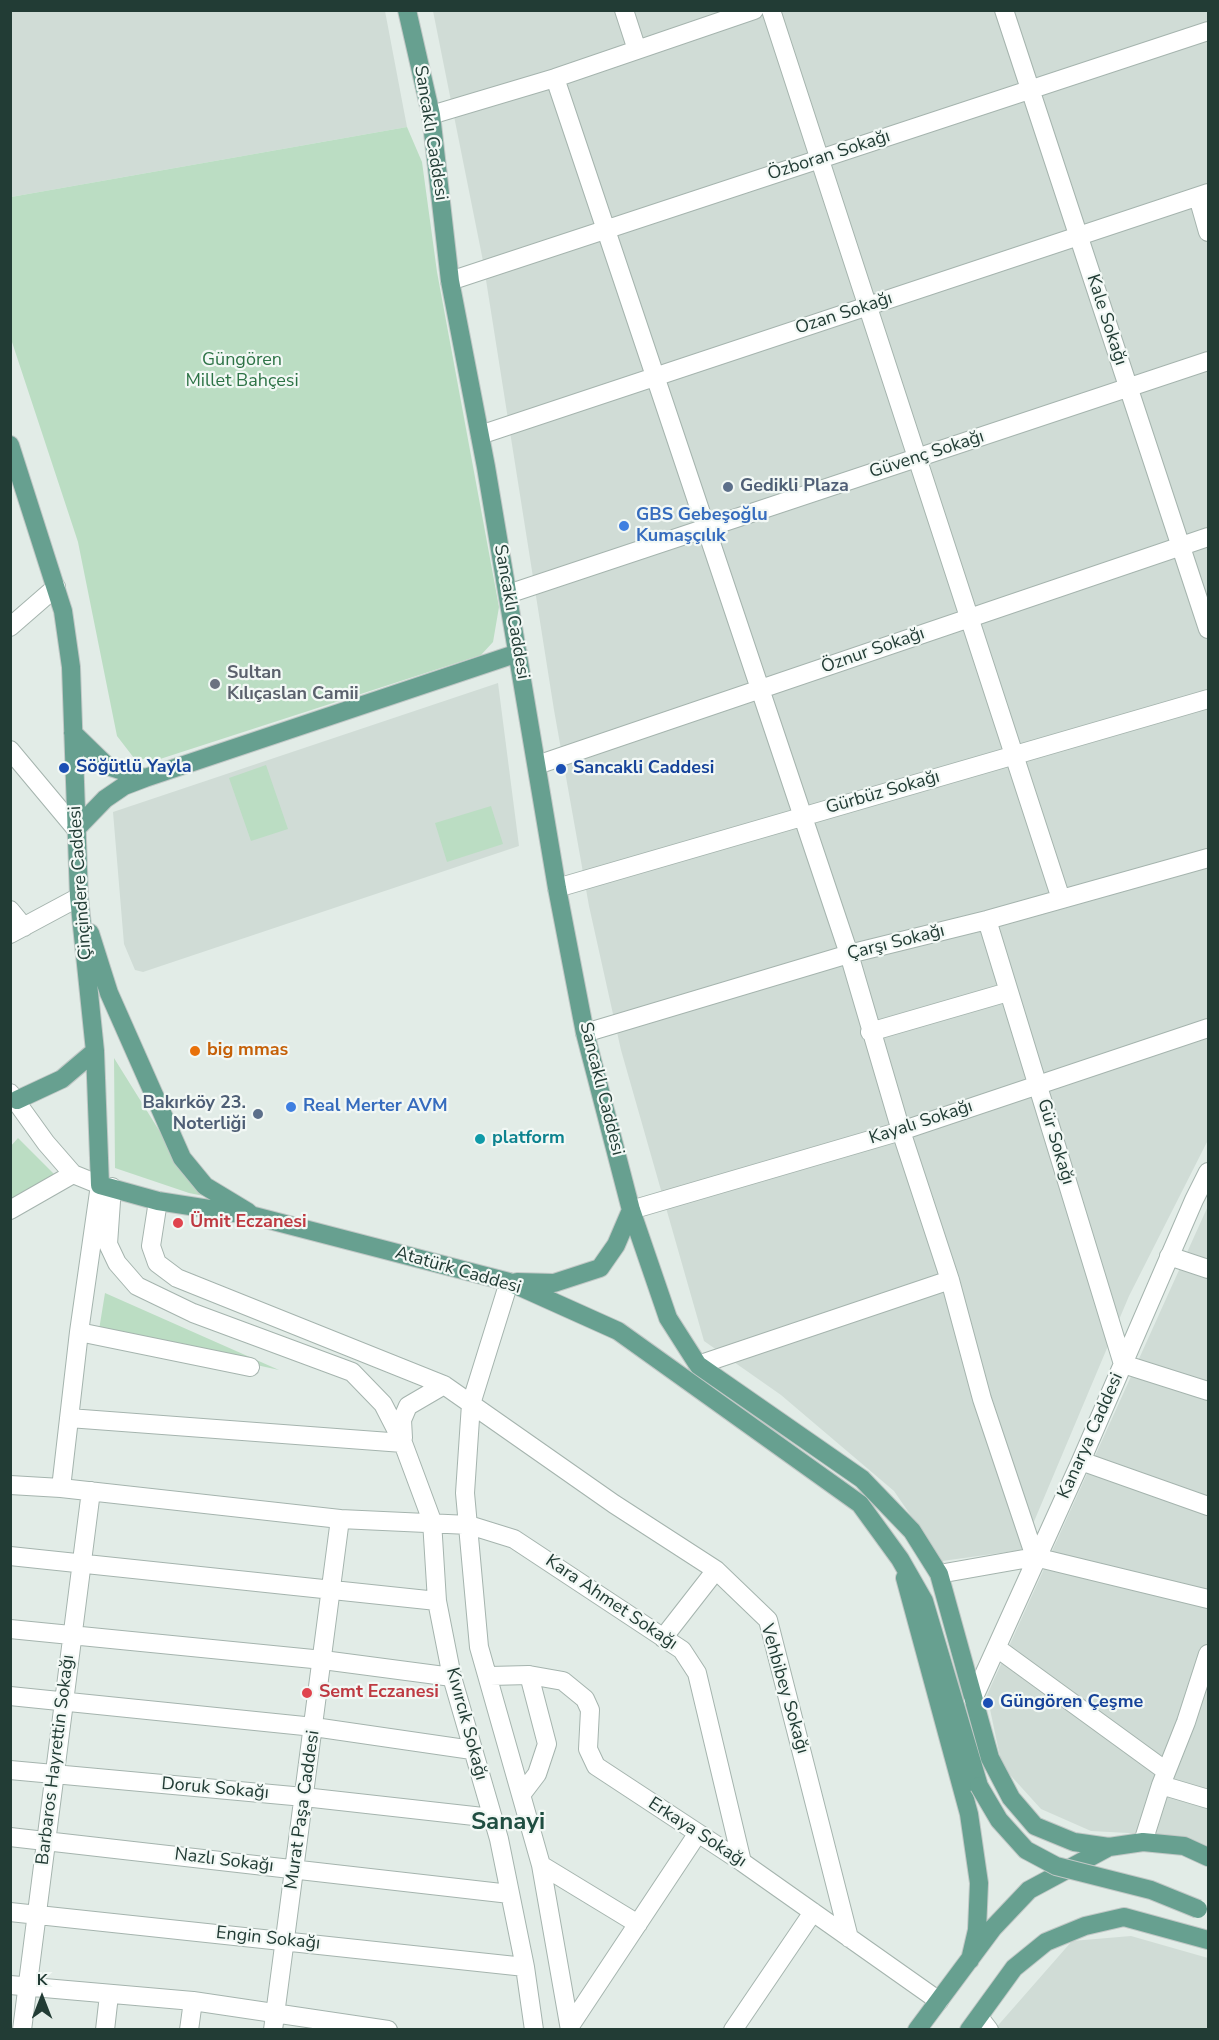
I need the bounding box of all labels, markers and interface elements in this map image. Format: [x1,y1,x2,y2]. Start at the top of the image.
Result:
street label: Sancaklı Caddesi [409,64,451,202]
street label: Özboran Sokağı [765,126,893,186]
street label: Kale Sokağı [1081,272,1131,368]
street label: Ozan Sokağı [793,288,895,340]
park label: Güngören Millet Bahçesi [185,350,299,392]
street label: Güvenç Sokağı [867,426,987,484]
place label: Gedikli Plaza [740,476,849,498]
marker: Gedikli Plaza [721,480,735,494]
place label: GBS Gebeşoğlu Kumaşçılık [636,505,768,548]
marker: GBS Gebeşoğlu Kumaşçılık [617,519,631,533]
street label: Sancaklı Caddesi [489,543,533,681]
street label: Öznur Sokağı [819,623,927,679]
place label: Sultan Kılıçaslan Camii [227,663,359,706]
marker: Sultan Kılıçaslan Camii [208,677,222,691]
place label: Söğütlü Yayla [76,757,191,779]
place label: Sancakli Caddesi [573,758,714,780]
marker: Söğütlü Yayla [57,761,71,775]
marker: Sancakli Caddesi [554,762,568,776]
street label: Gürbüz Sokağı [824,766,942,820]
street label: Çinçindere Caddesi [65,805,97,961]
street label: Çarşı Sokağı [845,920,947,966]
street label: Sancaklı Caddesi [574,1020,628,1158]
place label: big mmas [207,1040,288,1062]
marker: big mmas [188,1044,202,1058]
place label: Bakırköy 23. Noterliği [142,1093,246,1136]
place label: Real Merter AVM [303,1096,448,1118]
street label: Kayalı Sokağı [866,1096,976,1150]
street label: Gür Sokağı [1032,1097,1078,1187]
marker: Real Merter AVM [284,1100,298,1114]
marker: Bakırköy 23. Noterliği [251,1107,265,1121]
place label: platform [492,1128,565,1150]
marker: platform [473,1132,487,1146]
place label: Ümit Eczanesi [190,1212,307,1234]
marker: Ümit Eczanesi [171,1216,185,1230]
street label: Atatürk Caddesi [393,1243,523,1299]
street label: Kanarya Caddesi [1054,1370,1128,1502]
street label: Kara Ahmet Sokağı [541,1551,681,1655]
street label: Vehbibey Sokağı [755,1622,813,1756]
street label: Barbaros Hayrettin Sokağı [32,1654,80,1866]
street label: Kıvırcık Sokağı [441,1665,491,1783]
place label: Semt Eczanesi [319,1682,439,1704]
marker: Semt Eczanesi [300,1686,314,1700]
place label: Güngören Çeşme [1000,1692,1143,1714]
marker: Güngören Çeşme [981,1696,995,1710]
street label: Murat Paşa Caddesi [281,1729,325,1891]
street label: Doruk Sokağı [160,1774,270,1804]
street label: Erkaya Sokağı [644,1793,750,1873]
district label: Sanayi [471,1809,545,1837]
street label: Nazlı Sokağı [173,1844,275,1878]
street label: Engin Sokağı [215,1923,321,1955]
north arrow [12,1968,72,2028]
text: K [37,1969,47,1991]

